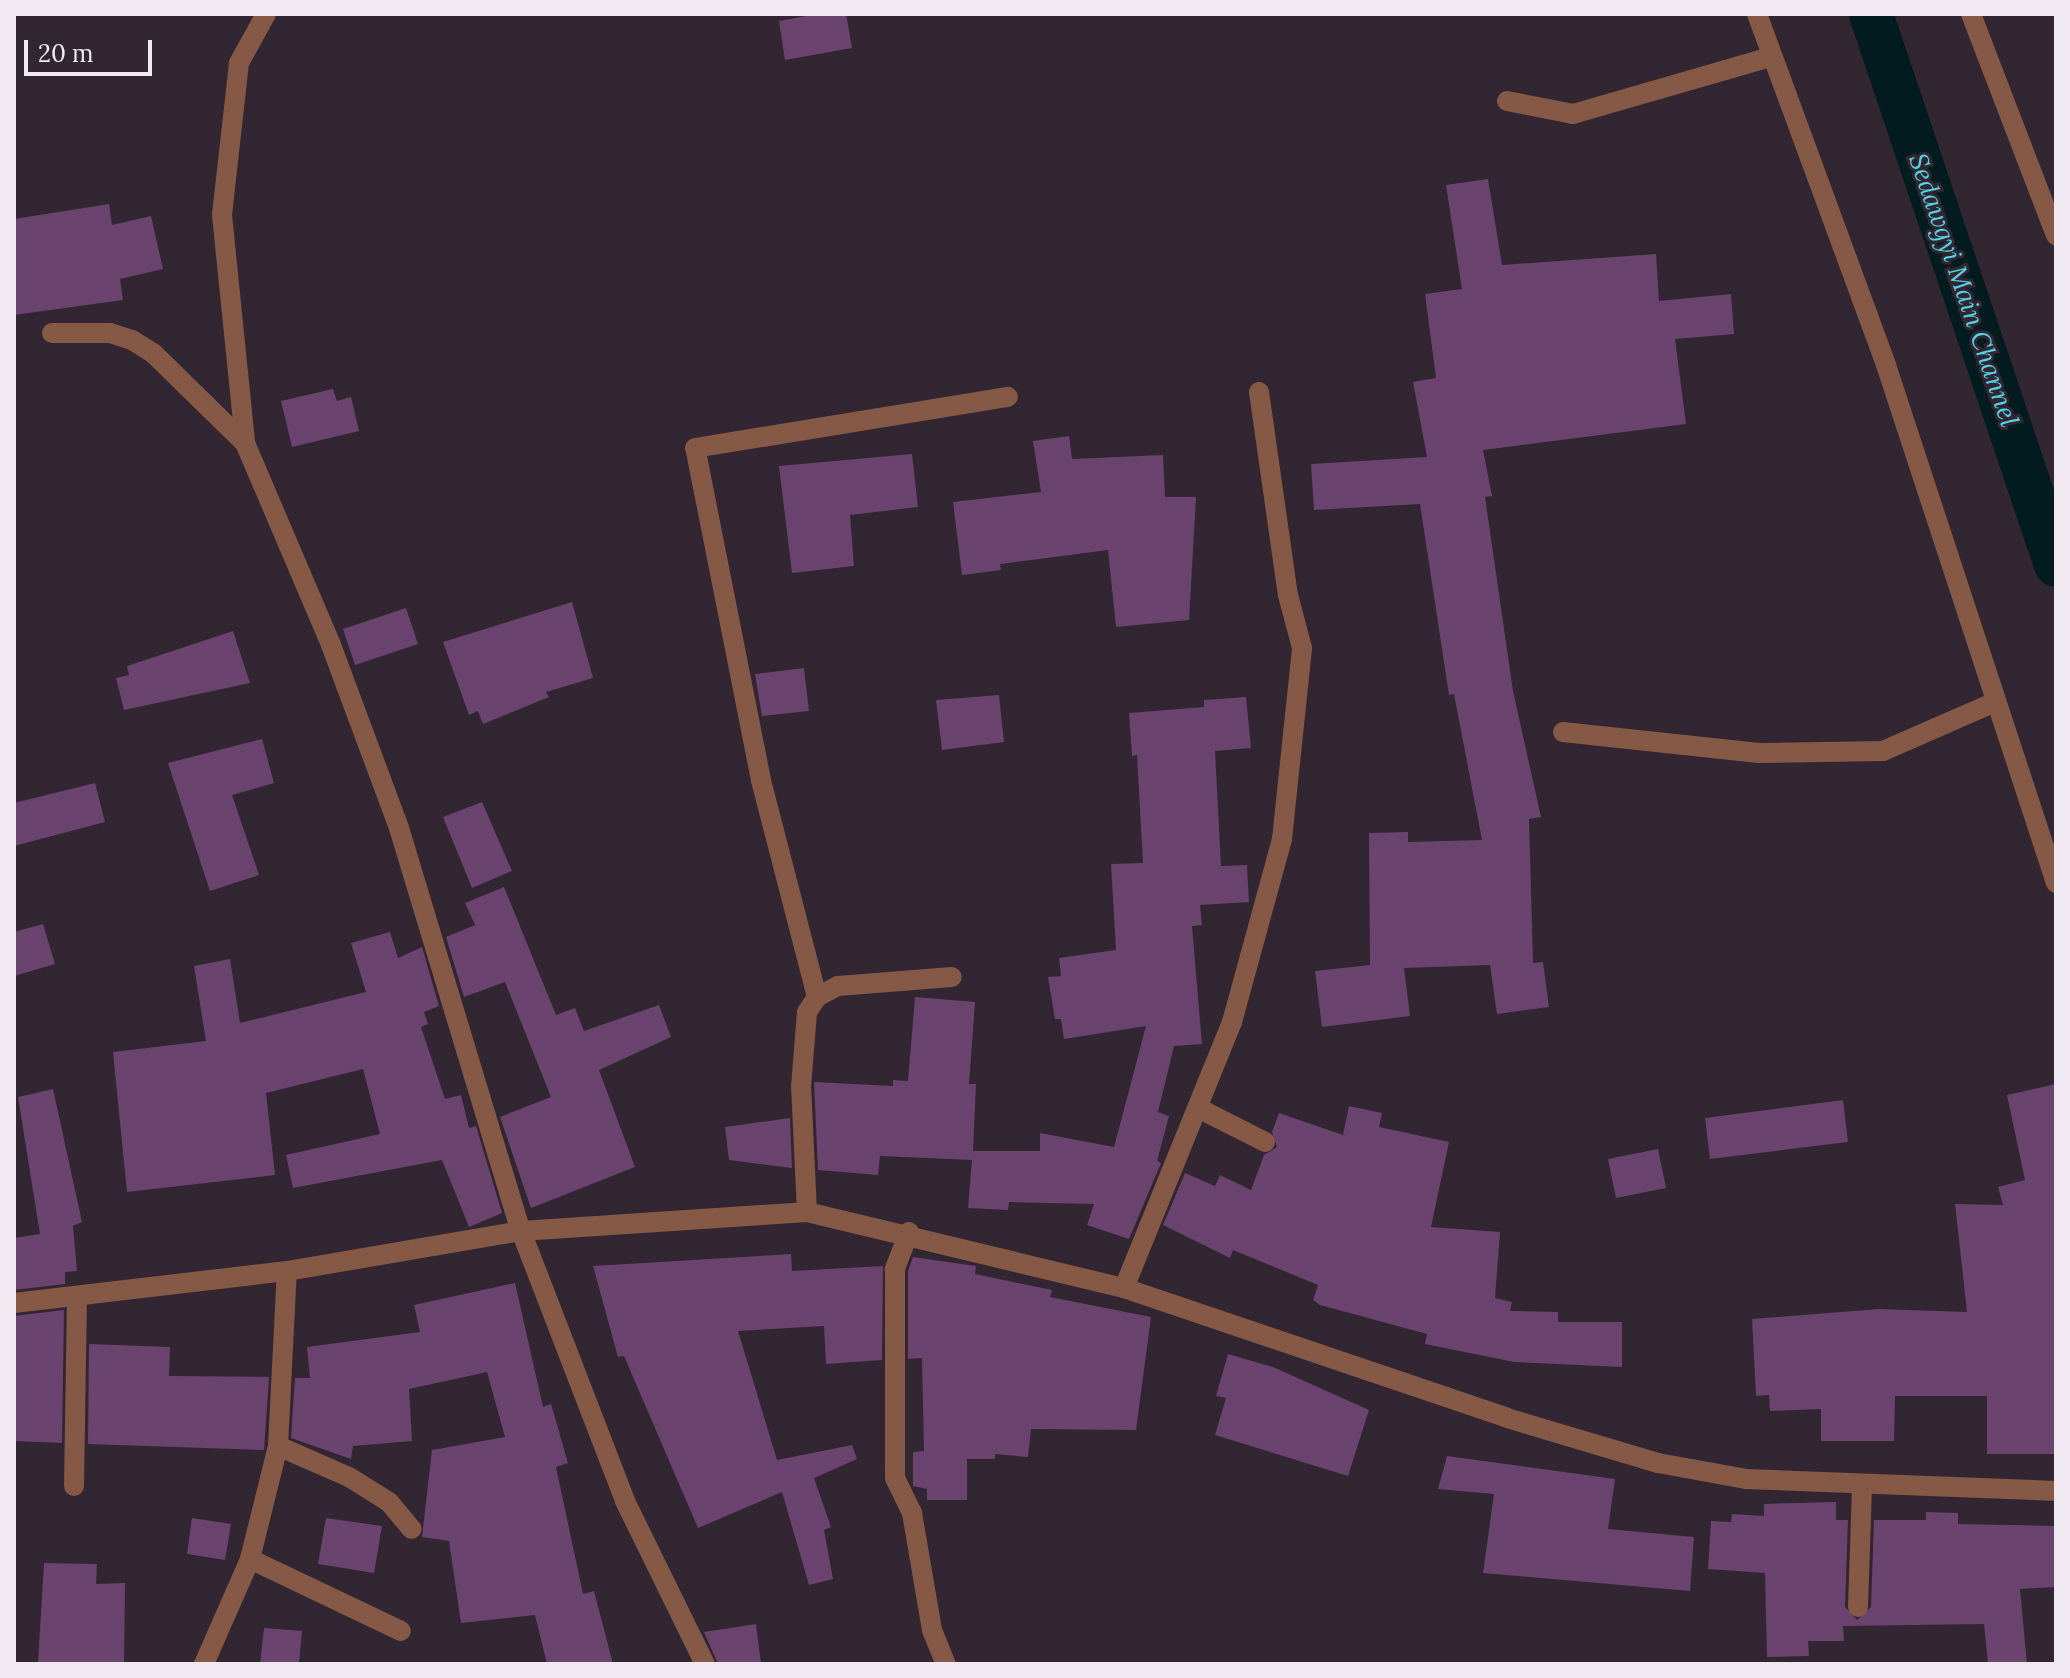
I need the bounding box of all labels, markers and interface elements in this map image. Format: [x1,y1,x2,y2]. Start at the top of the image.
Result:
scale bar [28,24,156,74]
text: 20 m [38,38,94,69]
water label: Sedawgyi Main Channel [1903,149,2025,431]

